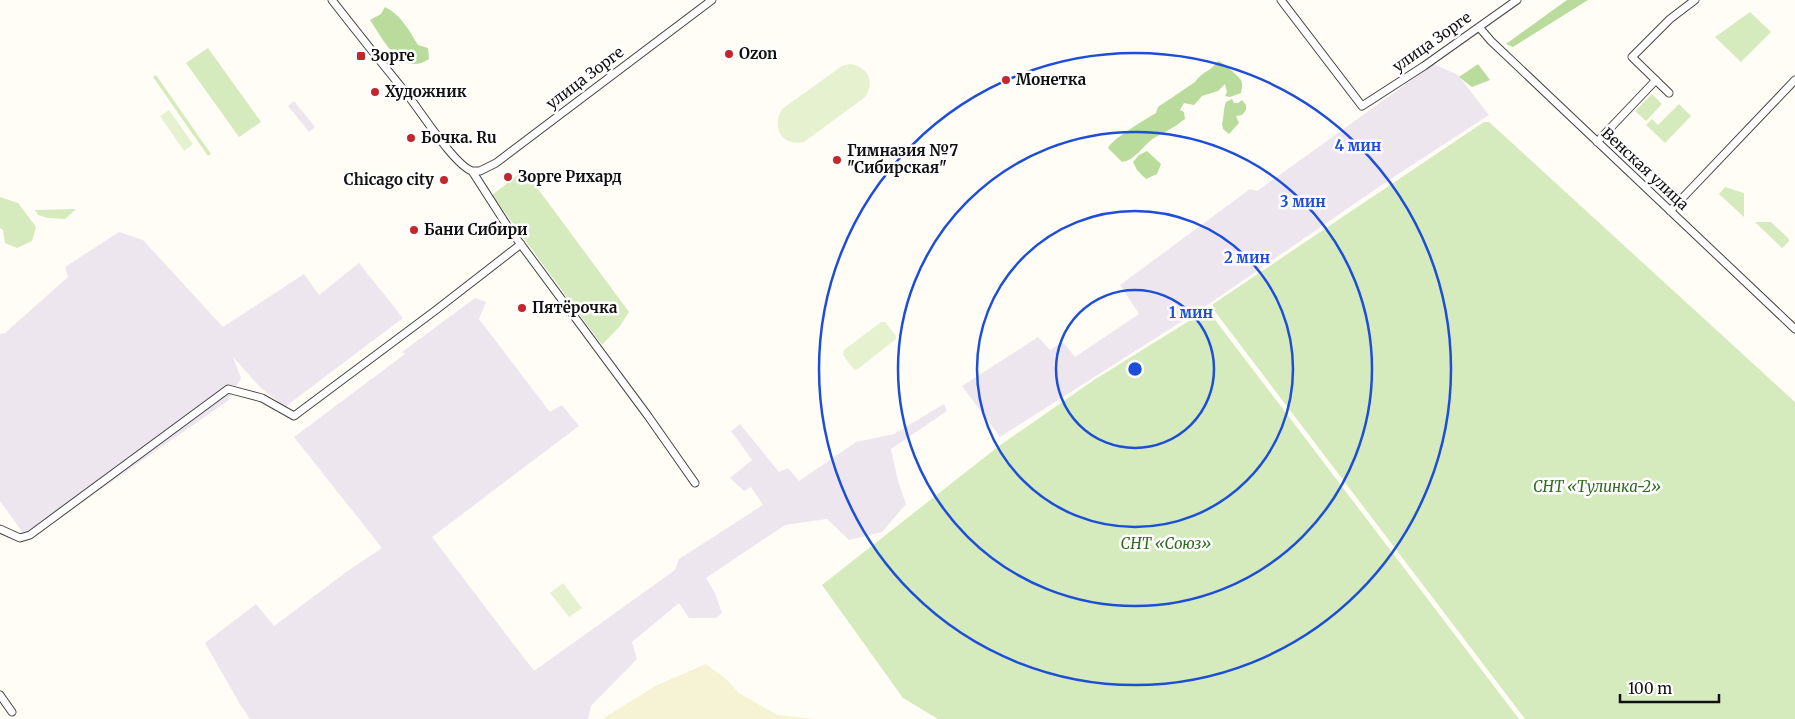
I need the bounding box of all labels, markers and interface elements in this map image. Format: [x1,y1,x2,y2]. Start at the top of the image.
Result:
street label: улица Зорге [1389,7,1475,76]
street label: улица Зорге [542,42,627,113]
place label: Ozon [739,44,777,63]
place label: Зорге [371,46,415,65]
marker: Ozon [723,48,735,60]
marker: Зорге [355,50,367,62]
place label: Монетка [1016,70,1087,89]
marker: Монетка [1000,74,1012,86]
place label: Художник [385,82,467,101]
marker: Художник [369,86,381,98]
street label: Венская улица [1598,123,1693,214]
place label: Бочка. Ru [421,128,497,147]
marker: Бочка. Ru [405,132,417,144]
text: 4 мин [1335,136,1382,155]
place label: Гимназия №7 "Сибирская" [847,141,958,177]
marker: Гимназия №7 "Сибирская" [831,154,843,166]
place label: Зорге Рихард [518,167,622,186]
place label: Chicago city [344,170,434,189]
marker: Зорге Рихард [502,171,514,183]
marker: Chicago city [438,174,450,186]
text: 3 мин [1280,192,1326,211]
place label: Бани Сибири [424,220,528,239]
marker: Бани Сибири [408,224,420,236]
text: 2 мин [1224,248,1270,267]
place label: Пятёрочка [532,298,618,317]
marker: Пятёрочка [516,302,528,314]
text: 1 мин [1169,303,1214,322]
centre of rings [1126,360,1144,378]
park label: СНТ «Тулинка-2» [1533,477,1661,496]
park label: СНТ «Союз» [1121,534,1211,553]
scale bar [1620,672,1719,704]
text: 100 m [1628,679,1672,698]

